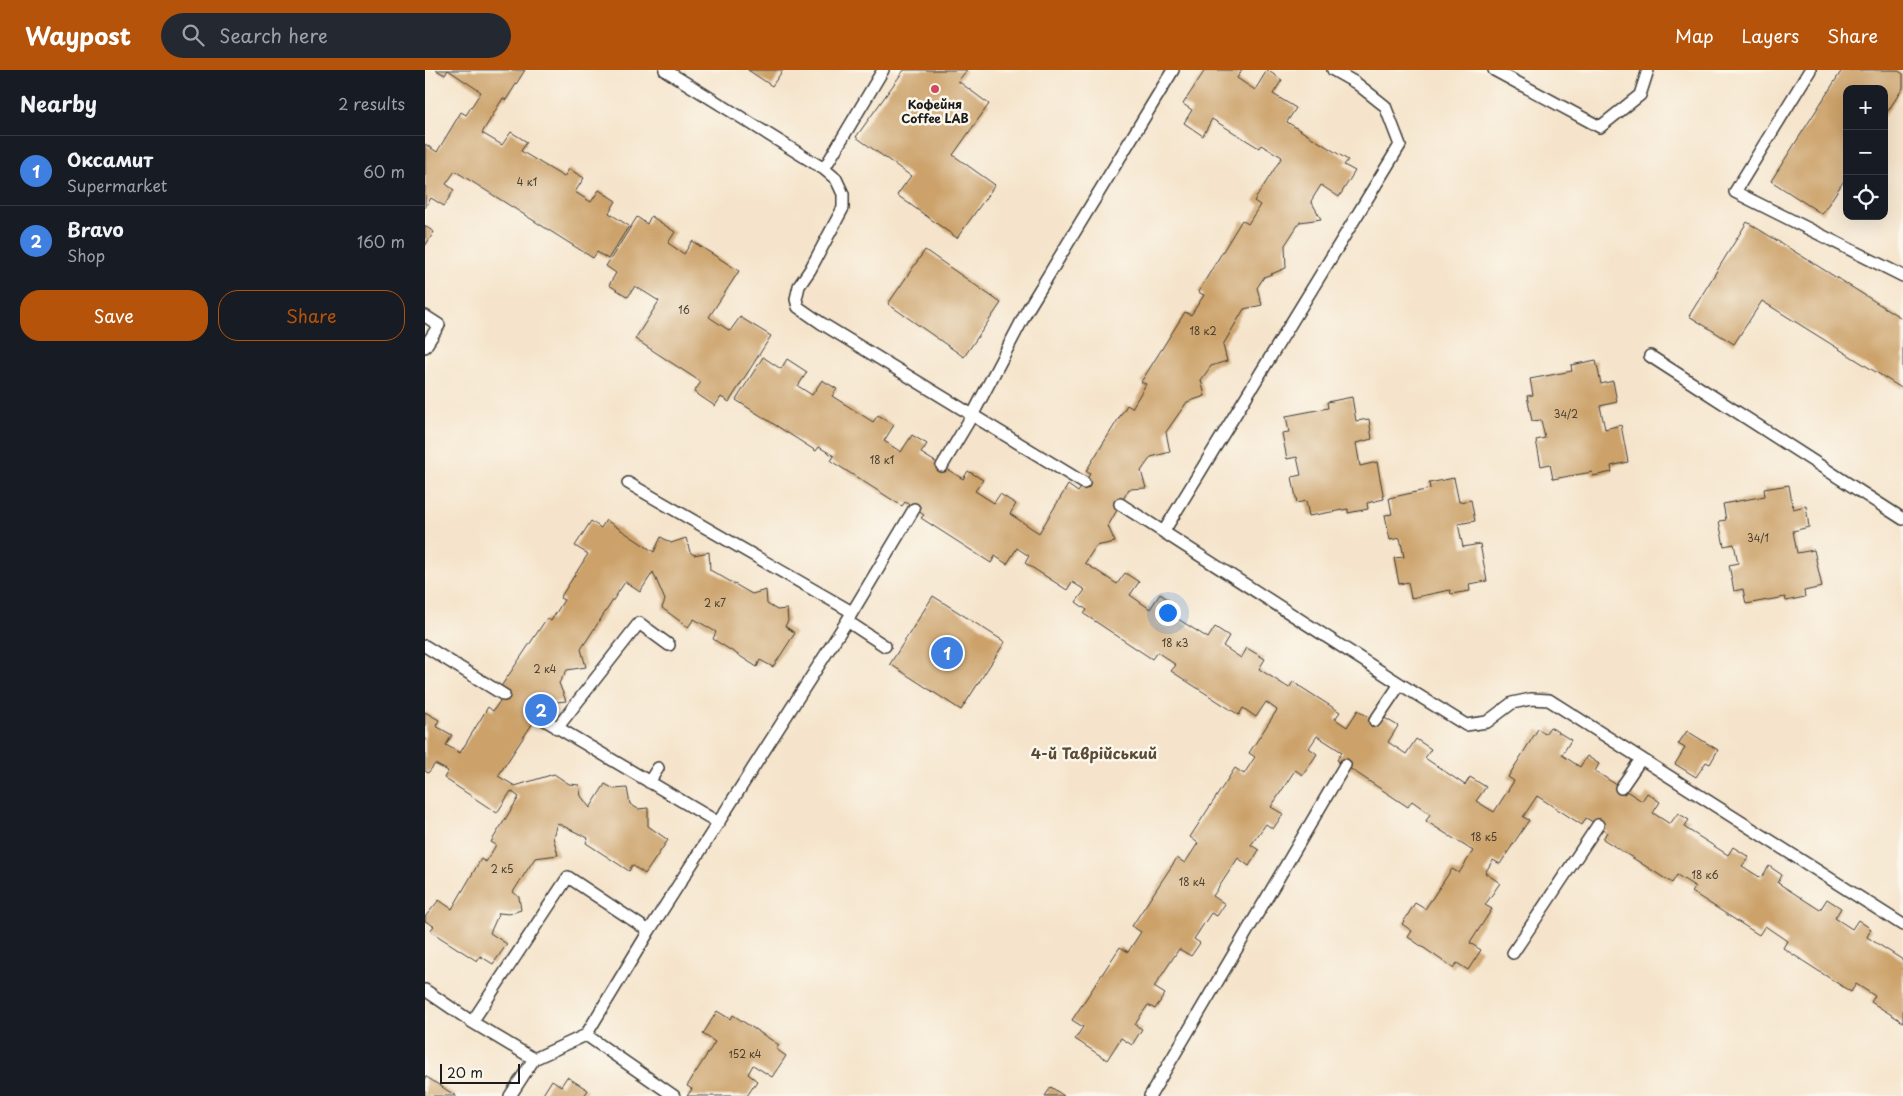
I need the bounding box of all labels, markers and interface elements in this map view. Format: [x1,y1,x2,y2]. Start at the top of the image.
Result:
search box [161,13,511,58]
text: Waypost [25,17,131,53]
icon: search [179,21,207,49]
text: Search here [219,21,328,49]
text: Map [1675,22,1714,49]
text: Layers [1742,22,1799,49]
text: Share [1827,22,1878,49]
marker: Кофейня Coffee LAB [929,83,941,95]
map controls [1843,85,1888,220]
button: + [1843,85,1888,130]
text: Nearby [20,87,97,119]
text: 2 results [338,91,405,115]
place label: Кофейня Coffee LAB [901,95,969,127]
button: − [1843,130,1888,175]
text: Оксамит [67,145,153,173]
text: 1 [32,159,40,183]
text: 60 m [363,159,405,183]
text: Supermarket [67,173,167,197]
house number: 4 к1 [517,174,537,189]
button: locate [1843,175,1888,220]
text: Bravo [67,215,124,243]
text: 2 [30,229,42,253]
text: 160 m [357,229,405,253]
text: Shop [67,243,105,267]
button: Save [20,290,208,341]
button: Share [218,290,405,341]
house number: 16 [678,302,690,317]
house number: 18 к2 [1189,323,1217,338]
house number: 34/2 [1554,406,1578,421]
house number: 18 к1 [870,452,894,467]
house number: 34/1 [1747,530,1769,545]
house number: 2 к7 [704,595,726,610]
your location [1155,600,1181,626]
pin: 1 [931,634,963,672]
house number: 18 к3 [1162,635,1188,650]
house number: 2 к4 [534,661,557,676]
pin: 2 [525,691,557,729]
district label: 4-й Таврійський [1031,741,1157,764]
house number: 18 к5 [1471,829,1497,844]
house number: 2 к5 [491,861,513,876]
house number: 18 к6 [1692,867,1718,882]
house number: 18 к4 [1179,874,1206,889]
house number: 152 к4 [729,1046,762,1061]
scale bar [440,1061,520,1084]
text: 20 m [447,1062,483,1083]

